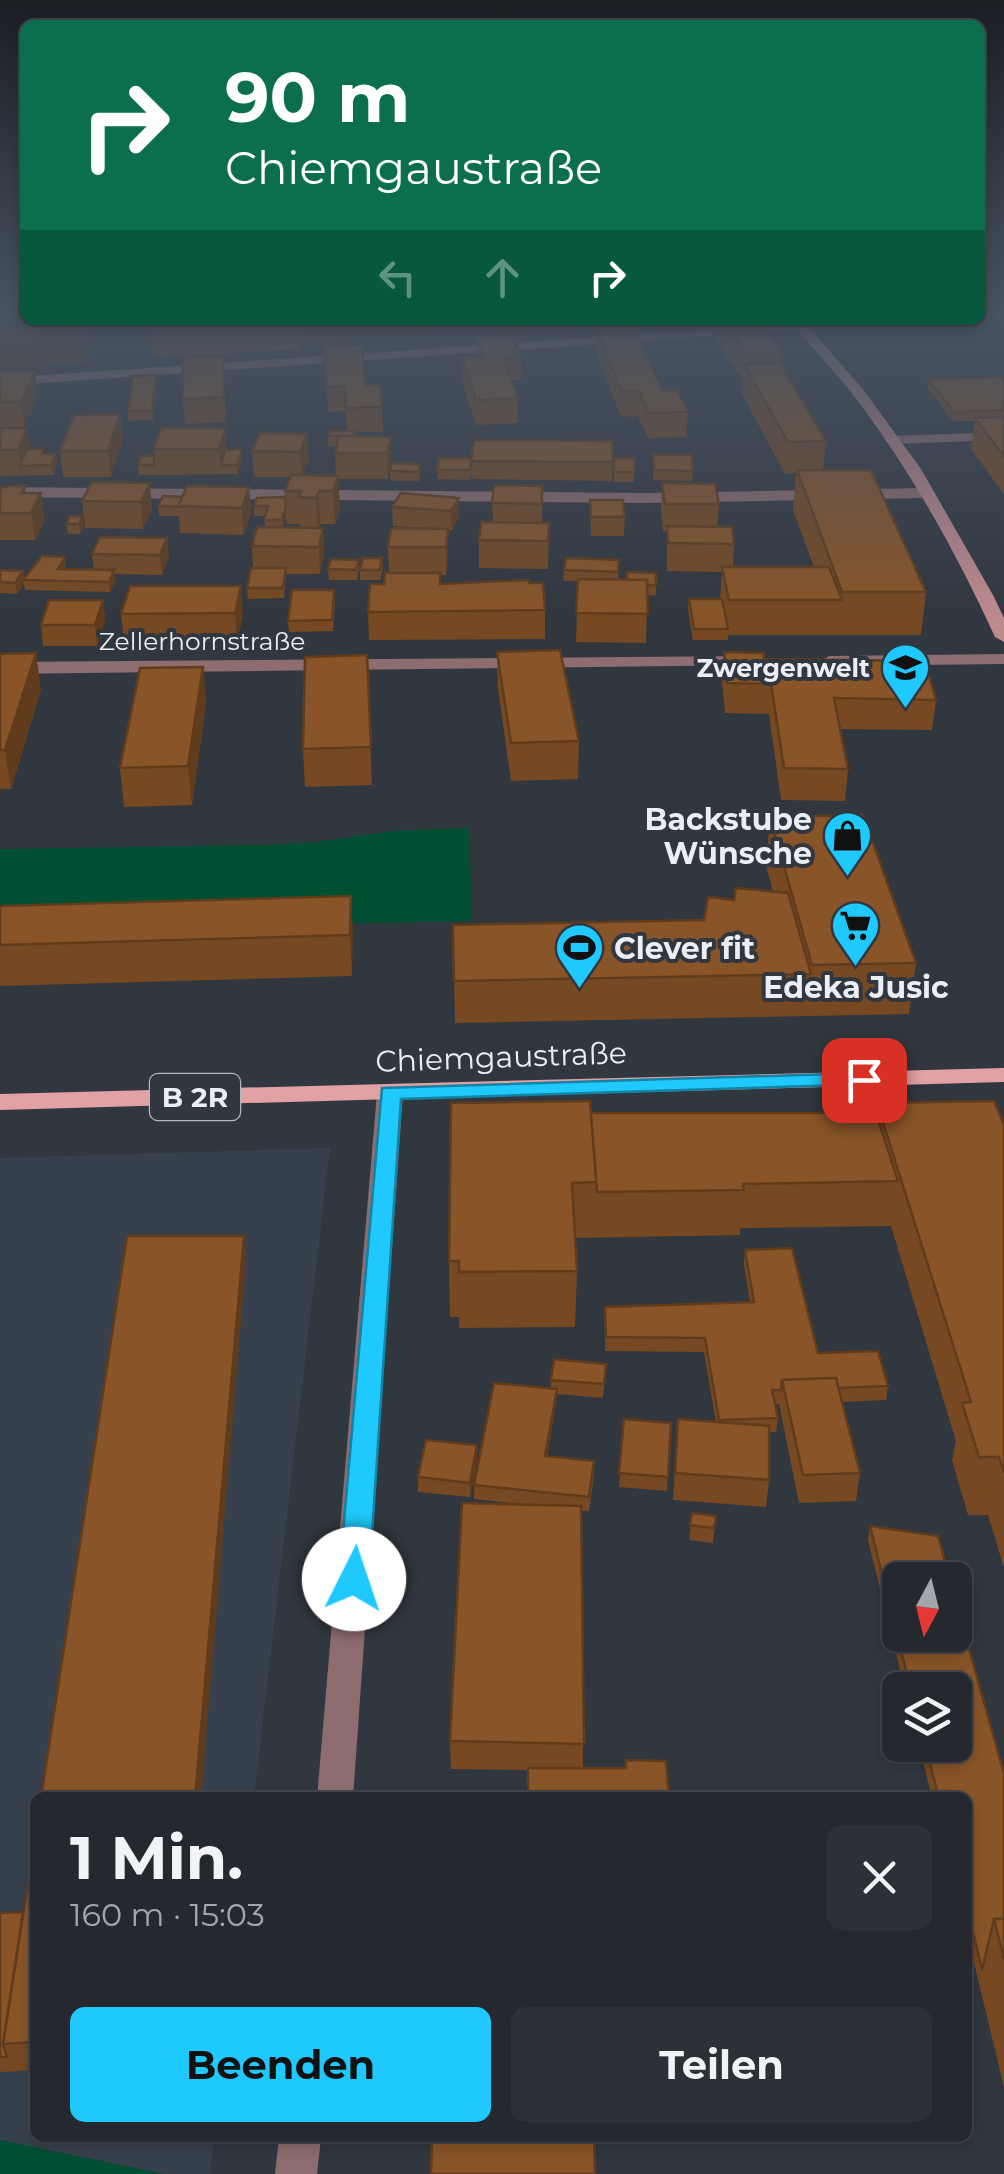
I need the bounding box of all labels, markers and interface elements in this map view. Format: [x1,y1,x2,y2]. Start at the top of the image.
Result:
text: 90 m [225,54,410,140]
icon: right [60,60,190,190]
text: Chiemgaustraße [225,140,602,195]
icon: left [370,250,425,305]
icon: ahead [475,250,530,305]
icon: right [580,250,635,305]
street label: Zellerhornstraße [99,626,305,656]
school or university icon: Zwergenwelt [879,642,931,710]
place label: Zwergenwelt [696,653,870,683]
place label: Backstube Wünsche [644,801,812,872]
shop icon: Backstube Wünsche [821,810,873,878]
supermarket icon: Edeka Jusic [830,900,882,968]
sports icon: Clever fit [553,922,605,990]
place label: Clever fit [614,930,755,967]
place label: Edeka Jusic [763,969,949,1006]
street label: Chiemgaustraße [375,1034,627,1080]
pin [822,1038,907,1123]
icon: arrive [837,1053,892,1108]
road number: B 2R [150,1074,240,1120]
position arrow [302,1527,406,1631]
north arrow [882,1562,972,1652]
map controls [882,1562,972,1762]
button: layers [882,1672,972,1762]
text: 1 Min. [70,1821,243,1894]
button: close [827,1825,932,1930]
text: 160 m · 15:03 [70,1895,265,1934]
button: Beenden [70,2007,491,2122]
button: Teilen [511,2007,932,2122]

